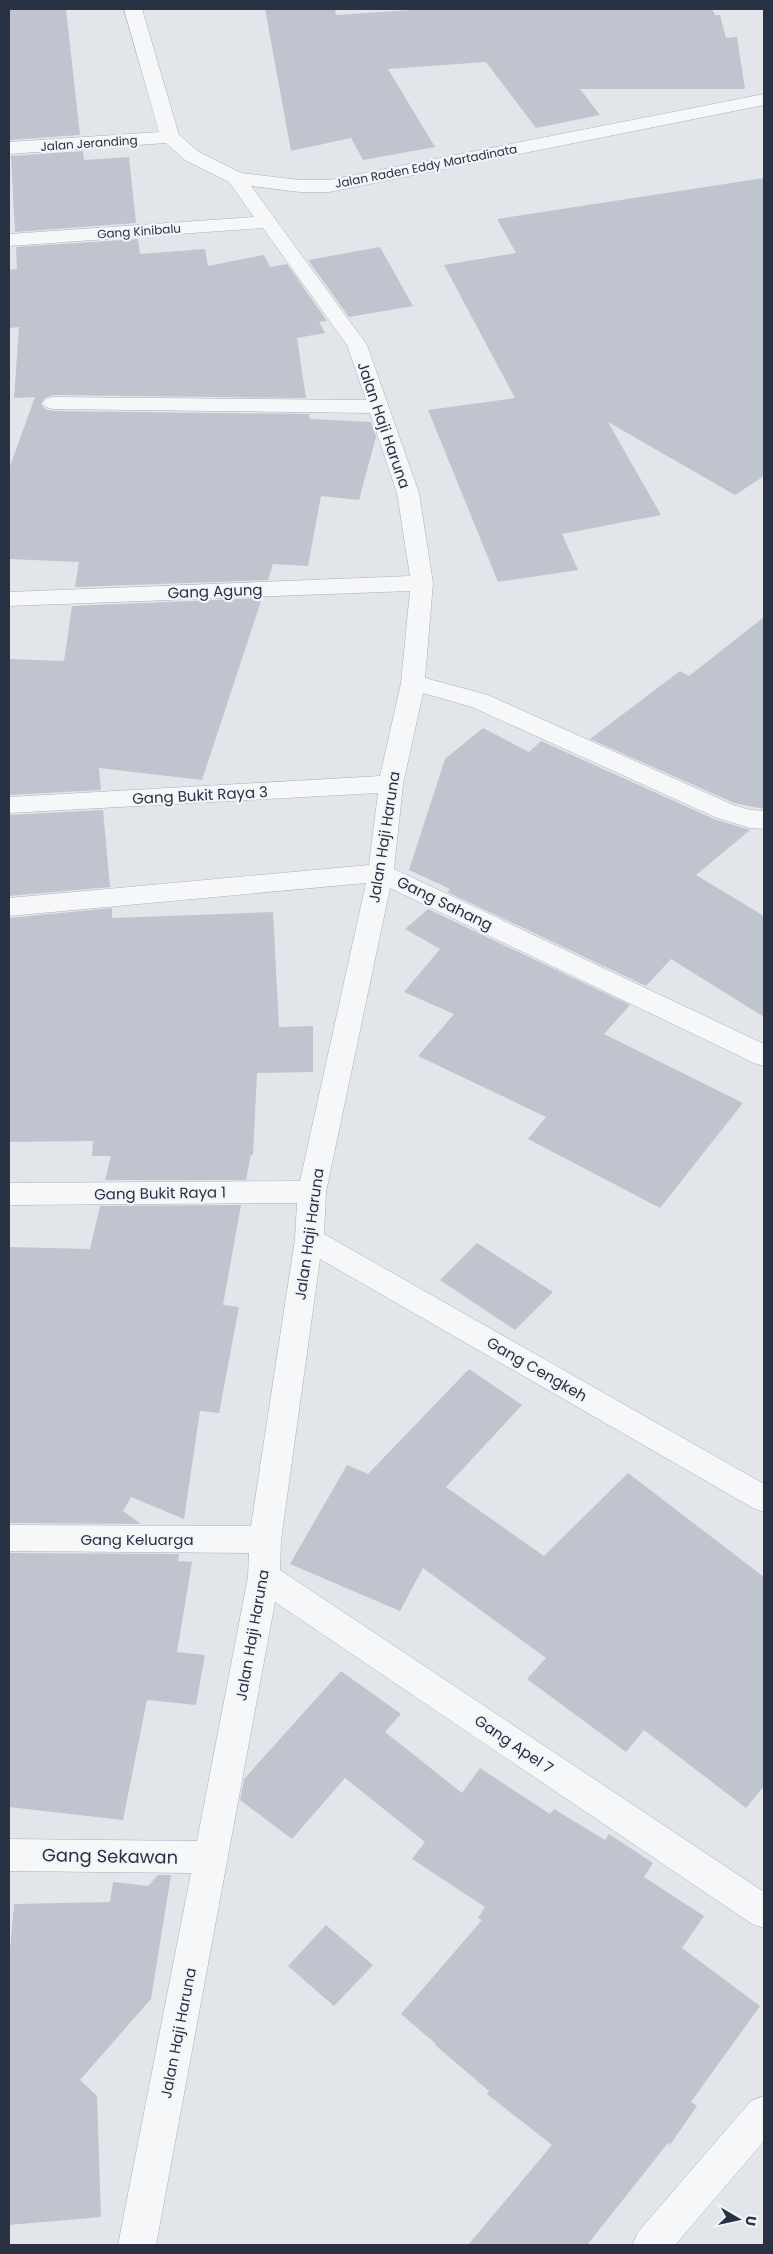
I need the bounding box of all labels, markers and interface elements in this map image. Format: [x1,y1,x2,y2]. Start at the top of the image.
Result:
street label: Jalan Jeranding [40,131,138,155]
street label: Jalan Raden Eddy Martadinata [333,140,519,192]
street label: Gang Kinibalu [96,220,182,242]
street label: Jalan Haji Haruna [352,359,416,491]
street label: Gang Agung [167,579,263,603]
street label: Jalan Haji Haruna [363,770,405,904]
street label: Gang Bukit Raya 3 [132,781,268,809]
street label: Gang Sahang [394,871,496,935]
street label: Jalan Haji Haruna [289,1167,329,1301]
street label: Gang Bukit Raya 1 [94,1181,226,1205]
street label: Gang Cengkeh [483,1332,591,1406]
street label: Gang Keluarga [80,1529,194,1550]
street label: Jalan Haji Haruna [230,1568,274,1702]
street label: Gang Apel 7 [470,1710,558,1778]
street label: Gang Sekawan [42,1842,178,1870]
street label: Jalan Haji Haruna [155,1966,201,2100]
north arrow [713,2194,763,2244]
text: U [740,2215,761,2228]

